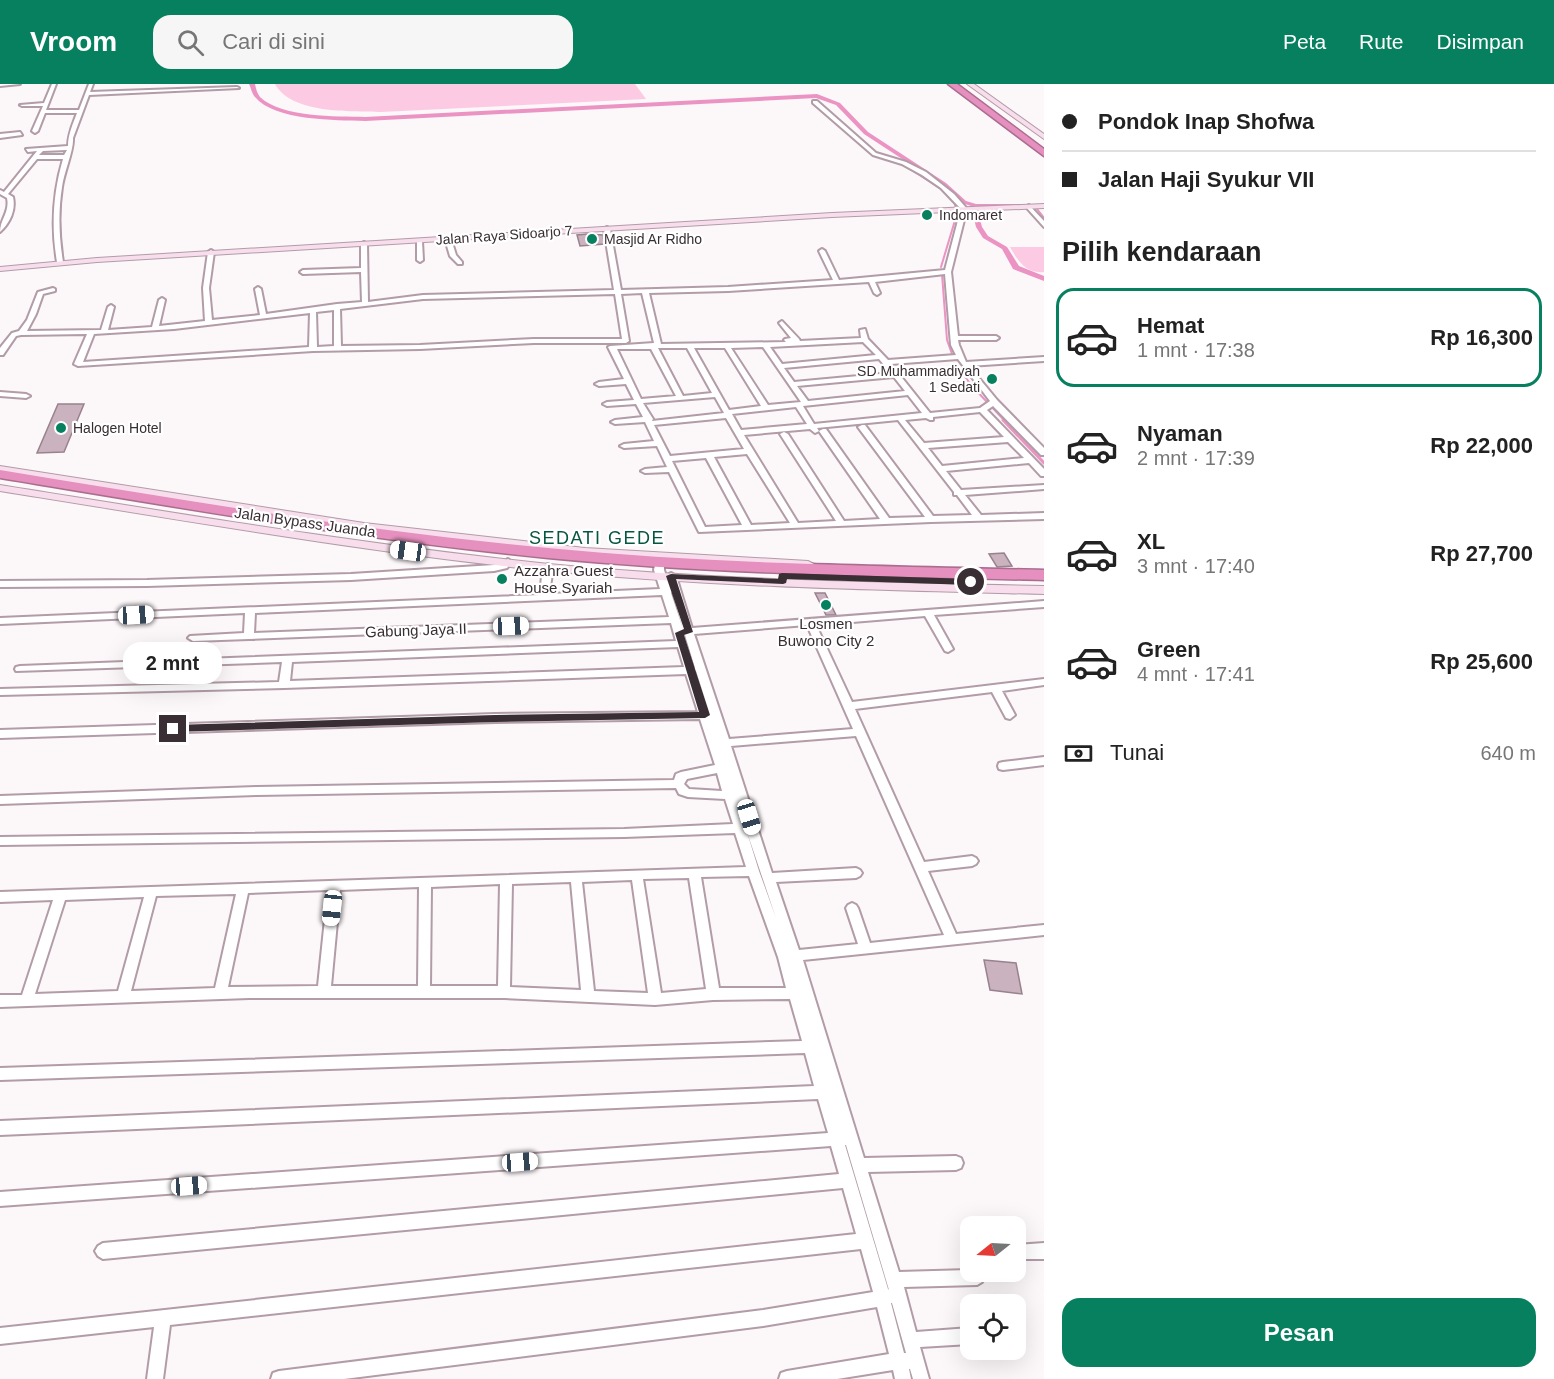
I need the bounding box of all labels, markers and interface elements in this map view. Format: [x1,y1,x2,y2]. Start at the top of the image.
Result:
search box [153,15,573,69]
text: Vroom [30,26,117,57]
icon: search [174,26,207,59]
text: Cari di sini [222,29,325,54]
text: Peta [1283,30,1326,53]
text: Rute [1359,30,1403,53]
text: Disimpan [1436,30,1524,53]
text: Pondok Inap Shofwa [1098,109,1314,134]
text: Jalan Haji Syukur VII [1098,167,1314,192]
place label: Indomaret [939,207,1002,223]
marker: Indomaret [920,208,934,222]
street label: Jalan Raya Sidoarjo 7 [435,222,573,248]
place label: Masjid Ar Ridho [604,231,702,247]
marker: Masjid Ar Ridho [585,232,599,246]
text: Pilih kendaraan [1062,237,1262,267]
icon: car [1065,311,1119,365]
text: Hemat [1137,313,1204,338]
text: Rp 16,300 [1430,325,1533,350]
text: 1 mnt · 17:38 [1137,339,1255,361]
place label: SD Muhammadiyah 1 Sedati [857,363,980,395]
marker: SD Muhammadiyah 1 Sedati [985,372,999,386]
icon: car [1065,419,1119,473]
place label: Halogen Hotel [73,420,162,436]
marker: Halogen Hotel [54,421,68,435]
text: Nyaman [1137,421,1223,446]
text: Rp 22,000 [1430,433,1533,458]
text: 2 mnt · 17:39 [1137,447,1255,469]
street label: Jalan Bypass Juanda [233,504,377,540]
icon: car [1065,527,1119,581]
district label: SEDATI GEDE [529,528,665,548]
text: XL [1137,529,1165,554]
car [389,540,427,562]
text: Rp 27,700 [1430,541,1533,566]
text: 3 mnt · 17:40 [1137,555,1255,577]
place label: Azzahra Guest House Syariah [514,562,614,596]
route start [957,568,984,595]
marker: Azzahra Guest House Syariah [495,572,509,586]
marker: Losmen Buwono City 2 [819,598,833,612]
car [118,605,154,625]
place label: Losmen Buwono City 2 [778,615,874,649]
car [493,616,529,636]
street label: Gabung Jaya II [365,620,467,640]
icon: car [1065,635,1119,689]
text: Green [1137,637,1201,662]
callout: 2 mnt [124,642,222,684]
text: Rp 25,600 [1430,649,1533,674]
text: 2 mnt [146,652,199,674]
text: 4 mnt · 17:41 [1137,663,1255,685]
route end [159,715,186,742]
icon: cash [1062,737,1095,770]
text: Tunai [1110,740,1164,765]
text: 640 m [1480,742,1536,764]
car [735,797,763,837]
car [321,889,343,927]
car [501,1152,539,1172]
car [170,1176,208,1196]
north arrow [960,1216,1026,1282]
map controls [960,1216,1026,1360]
button: locate [960,1294,1026,1360]
button: Pesan [1062,1298,1536,1367]

